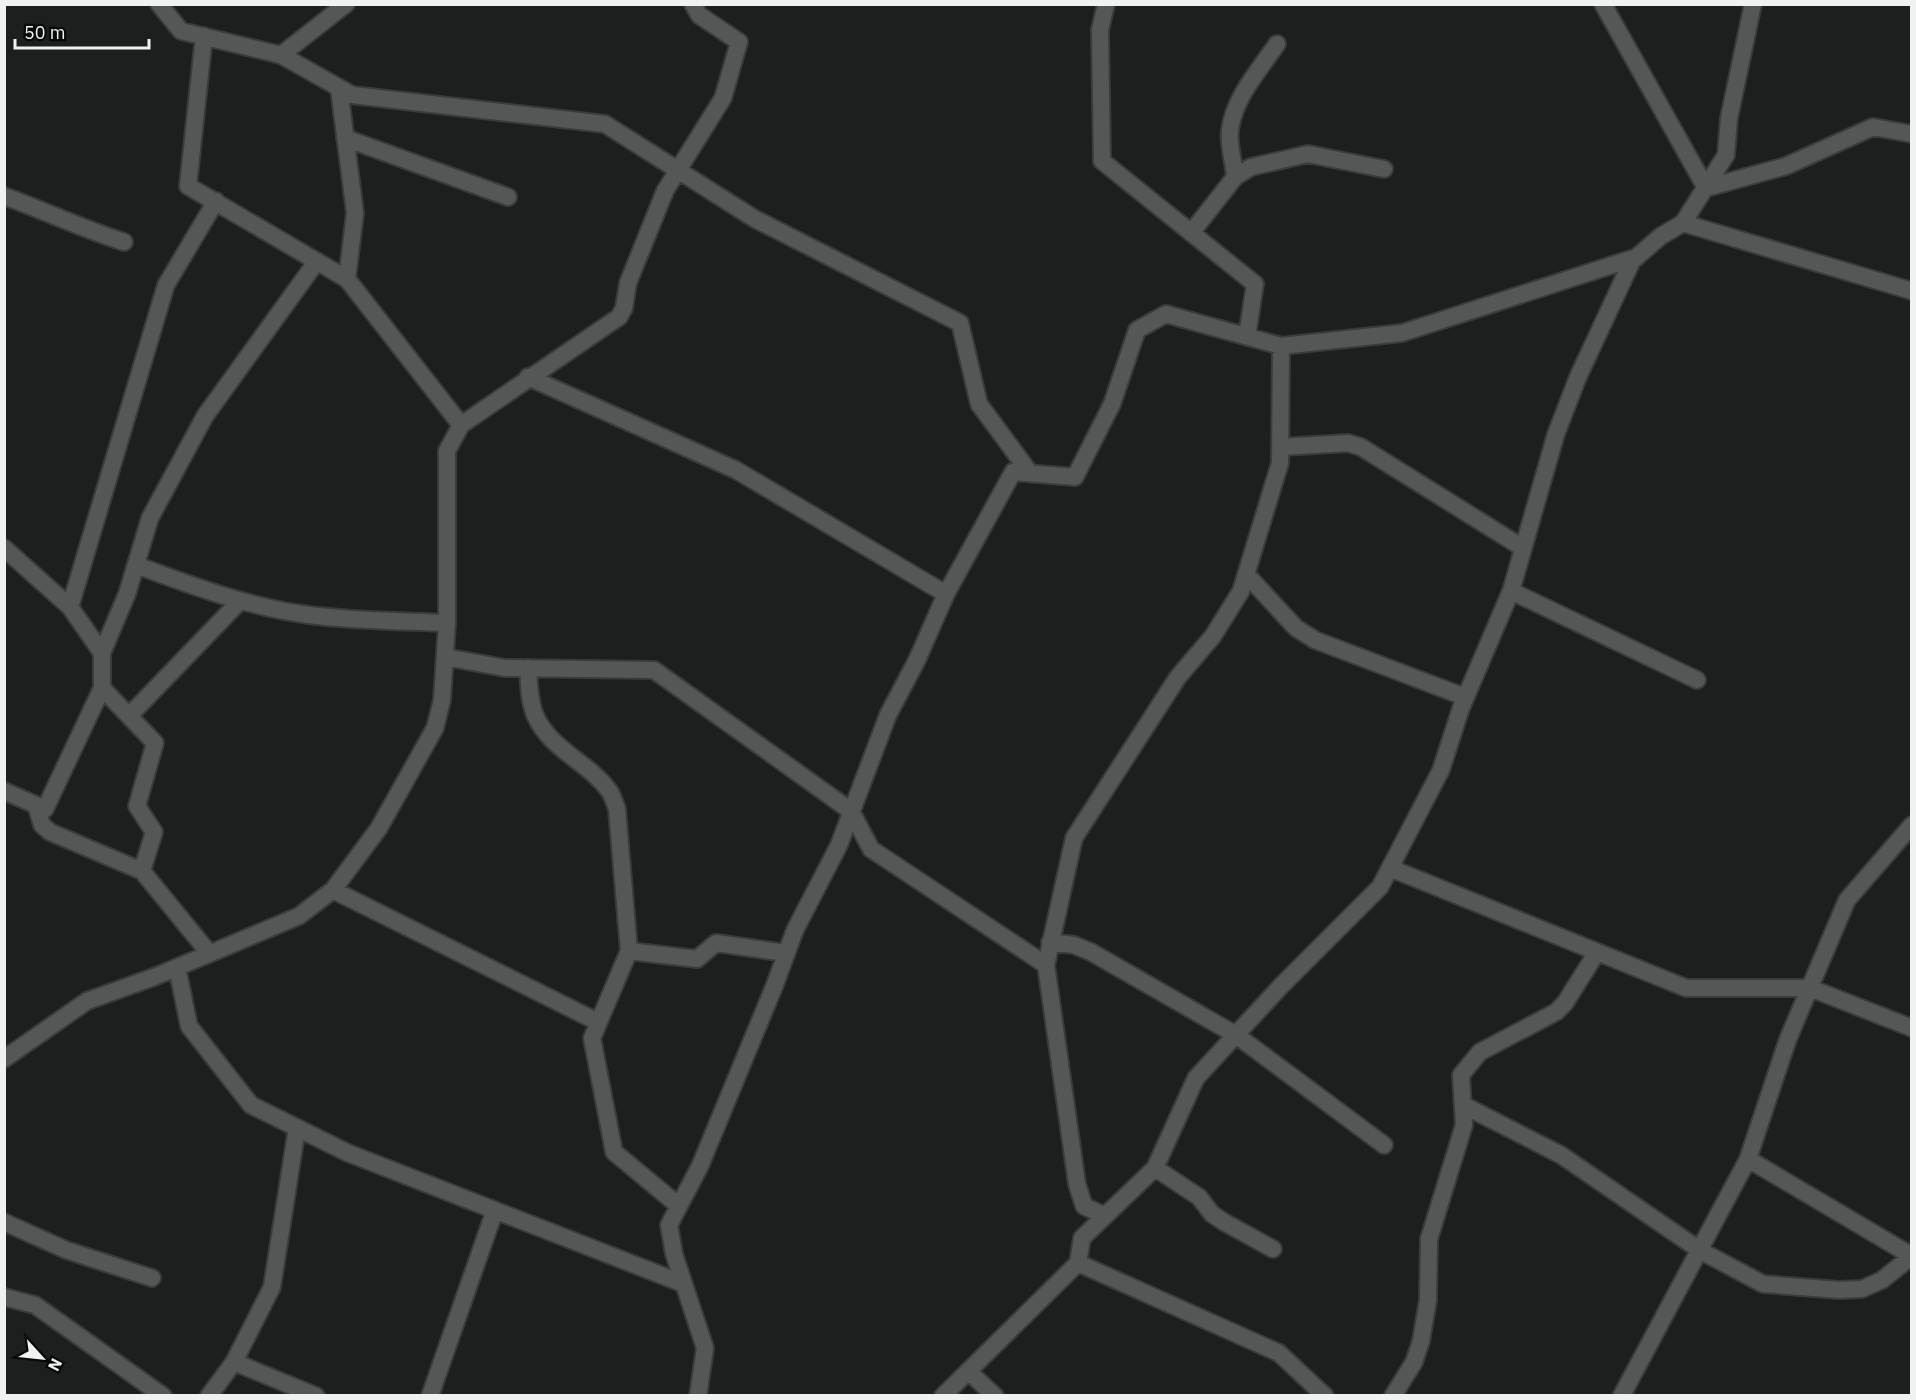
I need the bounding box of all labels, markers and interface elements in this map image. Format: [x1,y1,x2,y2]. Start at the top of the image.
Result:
scale bar [15,12,148,50]
text: 50 m [24,21,66,44]
north arrow [12,1328,72,1388]
text: N [44,1355,67,1375]

